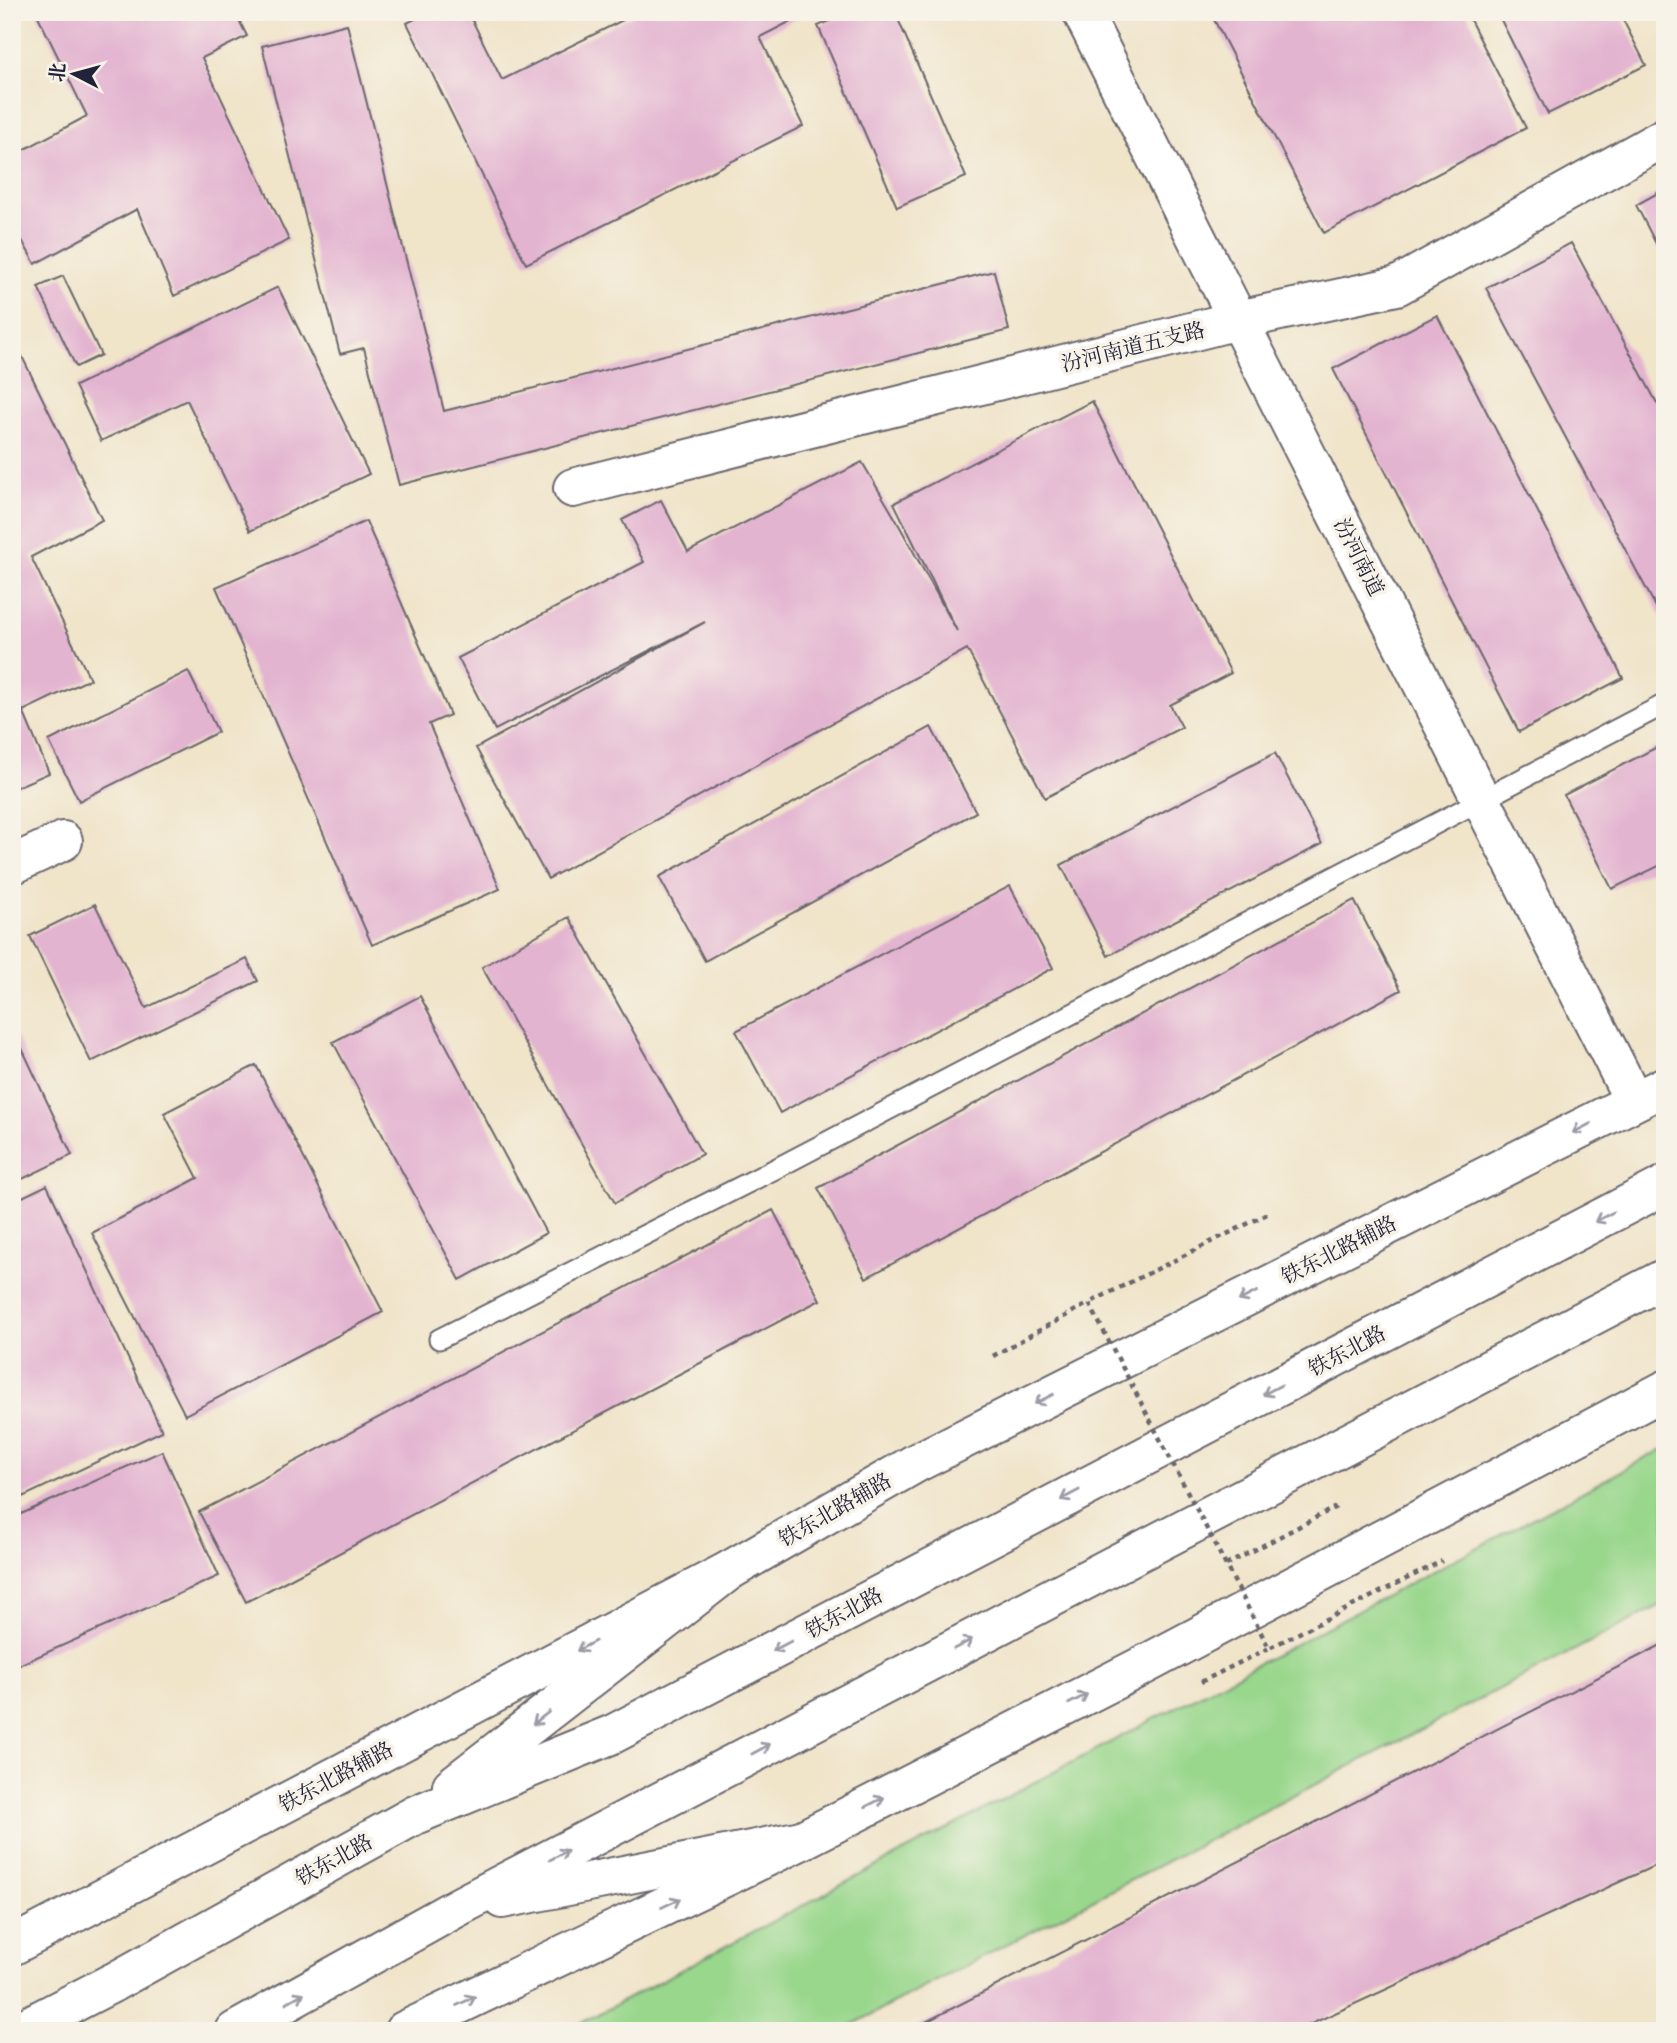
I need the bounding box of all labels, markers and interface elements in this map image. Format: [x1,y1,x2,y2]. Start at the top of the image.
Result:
north arrow [38,38,108,108]
text: 北 [44,62,72,83]
street label: 汾河南道五支路 [1058,316,1208,378]
street label: 汾河南道 [1327,513,1391,601]
one-way arrow [1572,1121,1593,1135]
street label: 铁东北路辅路 [1277,1209,1401,1291]
one-way arrow [1594,1210,1615,1224]
one-way arrow [1238,1290,1259,1304]
street label: 铁东北路 [1303,1319,1391,1383]
one-way arrow [1262,1384,1283,1397]
one-way arrow [1034,1392,1055,1406]
street label: 铁东北路辅路 [773,1466,897,1554]
one-way arrow [1061,1489,1081,1503]
street label: 铁东北路 [800,1581,888,1645]
one-way arrow [952,1637,972,1651]
one-way arrow [576,1639,596,1653]
one-way arrow [772,1639,793,1653]
one-way arrow [1067,1692,1088,1705]
one-way arrow [532,1710,550,1725]
street label: 铁东北路辅路 [274,1735,398,1819]
one-way arrow [750,1742,771,1756]
one-way arrow [864,1795,885,1809]
street label: 铁东北路 [290,1827,378,1893]
one-way arrow [548,1847,569,1861]
one-way arrow [660,1895,681,1909]
one-way arrow [284,1991,304,2005]
one-way arrow [455,1994,476,2008]

